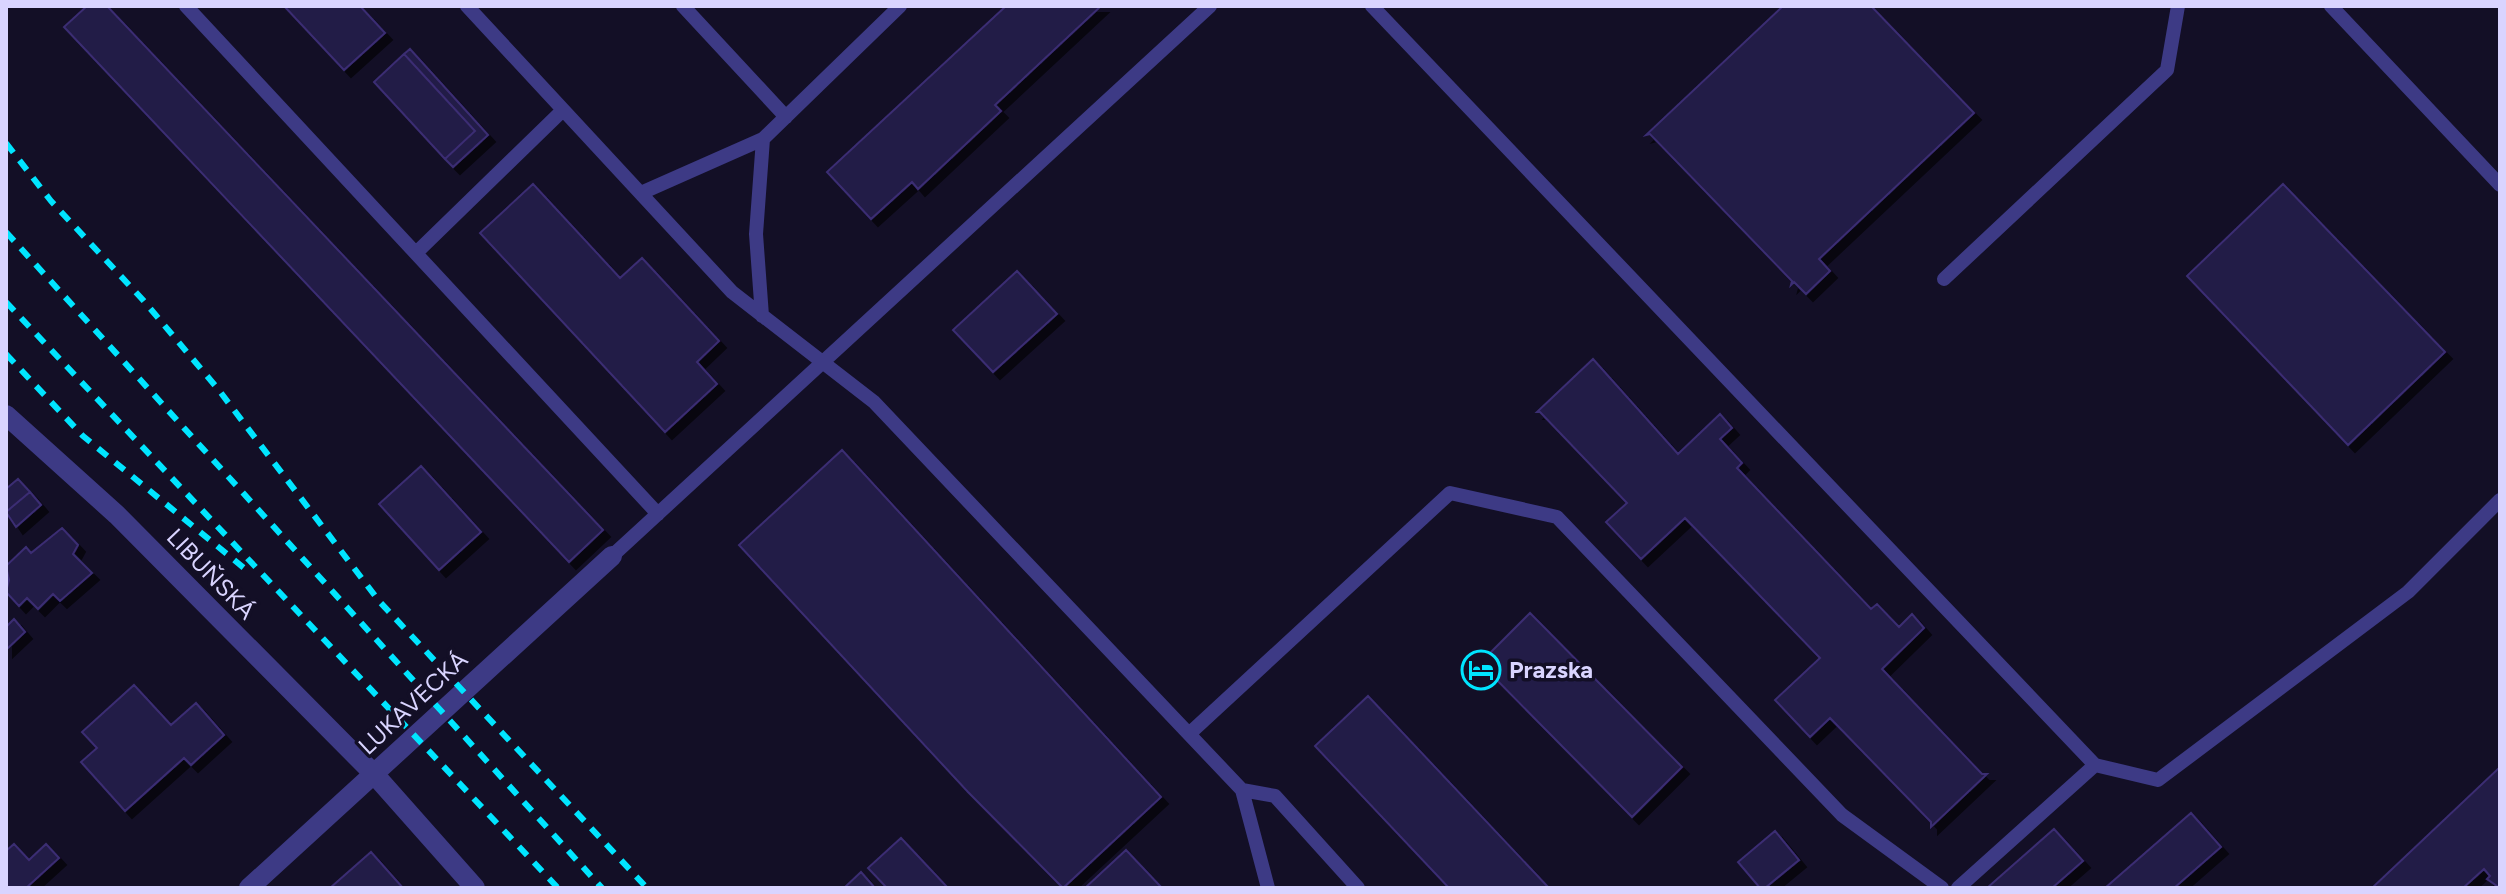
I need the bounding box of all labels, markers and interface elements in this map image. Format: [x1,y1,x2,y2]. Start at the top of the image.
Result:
street label: LIBUŇSKÁ [161,522,262,626]
street label: LUKAVECKÁ [352,644,474,760]
hotel icon: Prazska [1460,649,1502,691]
place label: Prazska [1509,655,1593,684]

